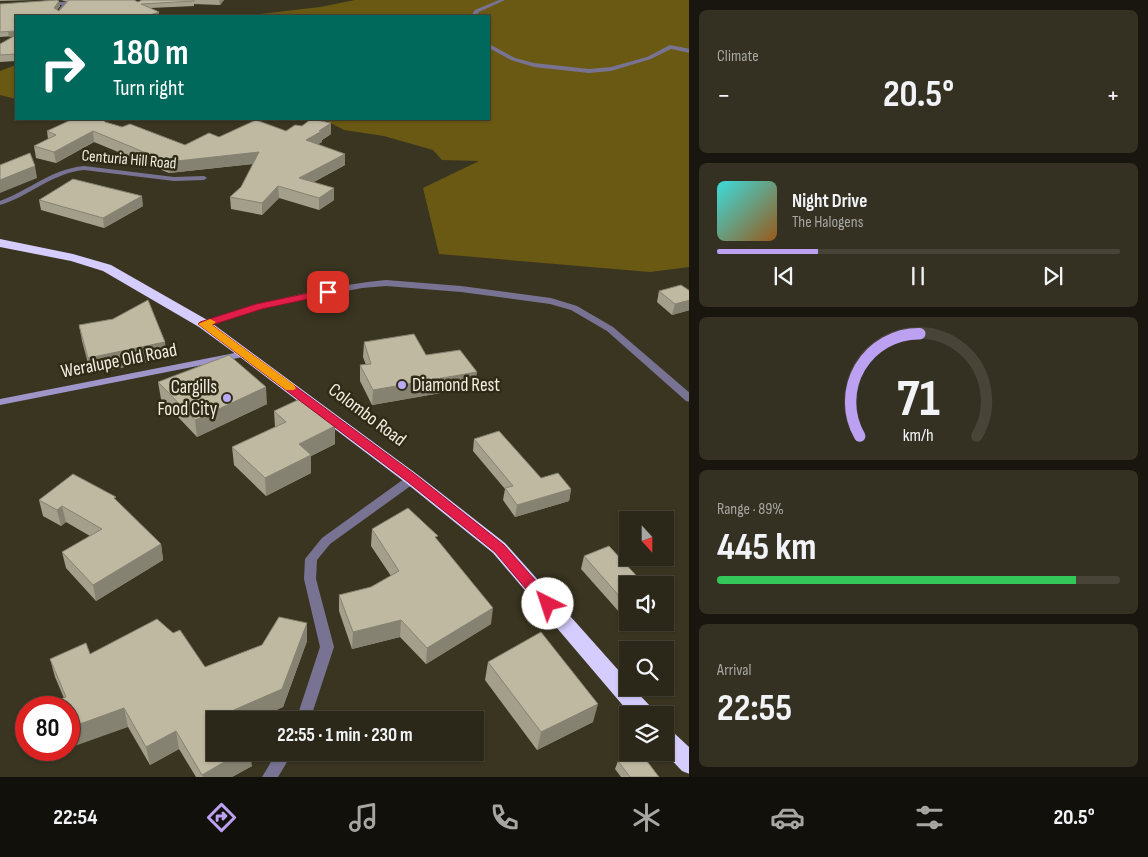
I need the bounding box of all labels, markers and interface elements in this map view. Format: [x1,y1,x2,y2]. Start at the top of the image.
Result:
text: 180 m [113,32,189,75]
icon: right [30,35,95,100]
text: Climate [717,47,759,66]
text: 20.5° [883,72,954,117]
text: Turn right [113,75,184,102]
text: − [717,79,731,112]
text: + [1106,79,1120,112]
street label: Centuria Hill Road [81,146,177,174]
text: Night Drive [792,190,867,213]
text: The Halogens [792,213,863,232]
icon: previous [770,262,798,290]
icon: pause [904,262,932,290]
icon: next [1039,262,1067,290]
pin [307,271,349,313]
icon: arrive [314,278,342,306]
street label: Weralupe Old Road [59,338,179,384]
text: 71 [897,368,940,431]
place label: Diamond Rest [412,374,500,397]
place label: Cargills Food City [157,376,218,421]
street label: Colombo Road [324,378,410,452]
marker: Diamond Rest [396,379,408,391]
marker: Cargills Food City [221,392,233,404]
text: km/h [903,425,934,446]
text: Range · 89% [717,500,784,519]
north arrow [619,511,674,566]
map controls [619,511,674,761]
text: 445 km [717,525,816,570]
button: sound [619,576,674,631]
position arrow [521,577,573,629]
button: search [619,641,674,696]
text: Arrival [717,661,751,680]
text: 22:55 [717,686,792,731]
speed limit sign: 80 [15,696,80,761]
button: layers [619,706,674,761]
text: 22:55 · 1 min · 230 m [277,724,413,747]
icon: directions [204,800,239,835]
icon: music [346,800,381,835]
icon: phone [487,800,522,835]
icon: climate [629,800,664,835]
icon: car [770,800,805,835]
icon: filters [912,800,947,835]
text: 22:54 [53,804,97,831]
text: 20.5° [1053,804,1095,831]

